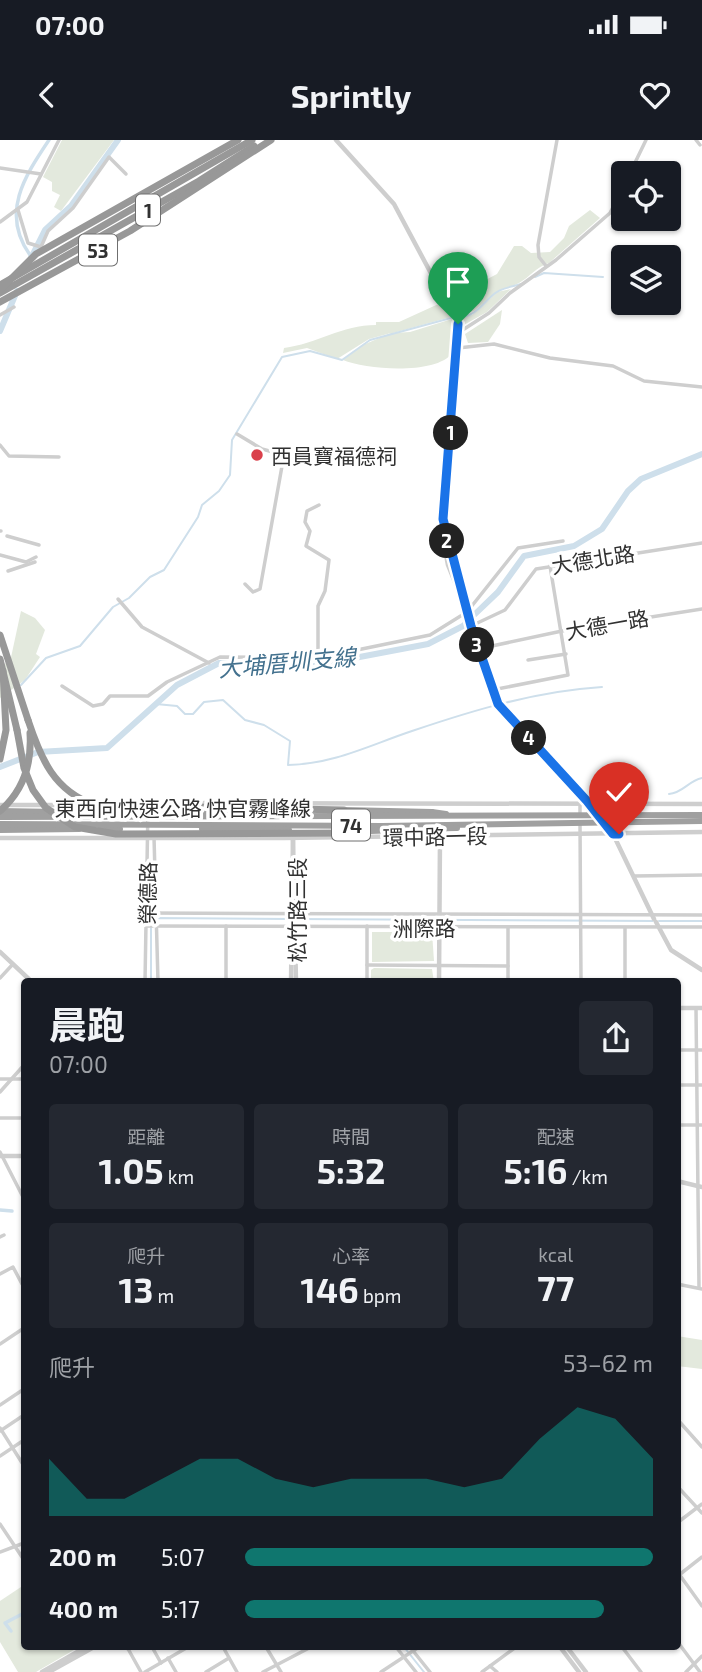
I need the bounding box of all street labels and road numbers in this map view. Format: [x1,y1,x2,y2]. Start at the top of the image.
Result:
road number: 1 [136,194,160,226]
road number: 53 [79,234,117,265]
street label: 大德北路 [550,540,636,578]
street label: 大德一路 [563,604,651,644]
street label: 東西向快速公路 快官霧峰線 [55,795,311,820]
road number: 74 [332,810,370,840]
street label: 環中路一段 [382,823,488,849]
street label: 松竹路三段 [284,858,309,963]
street label: 榮德路 [134,861,160,925]
street label: 洲際路 [393,915,456,940]

